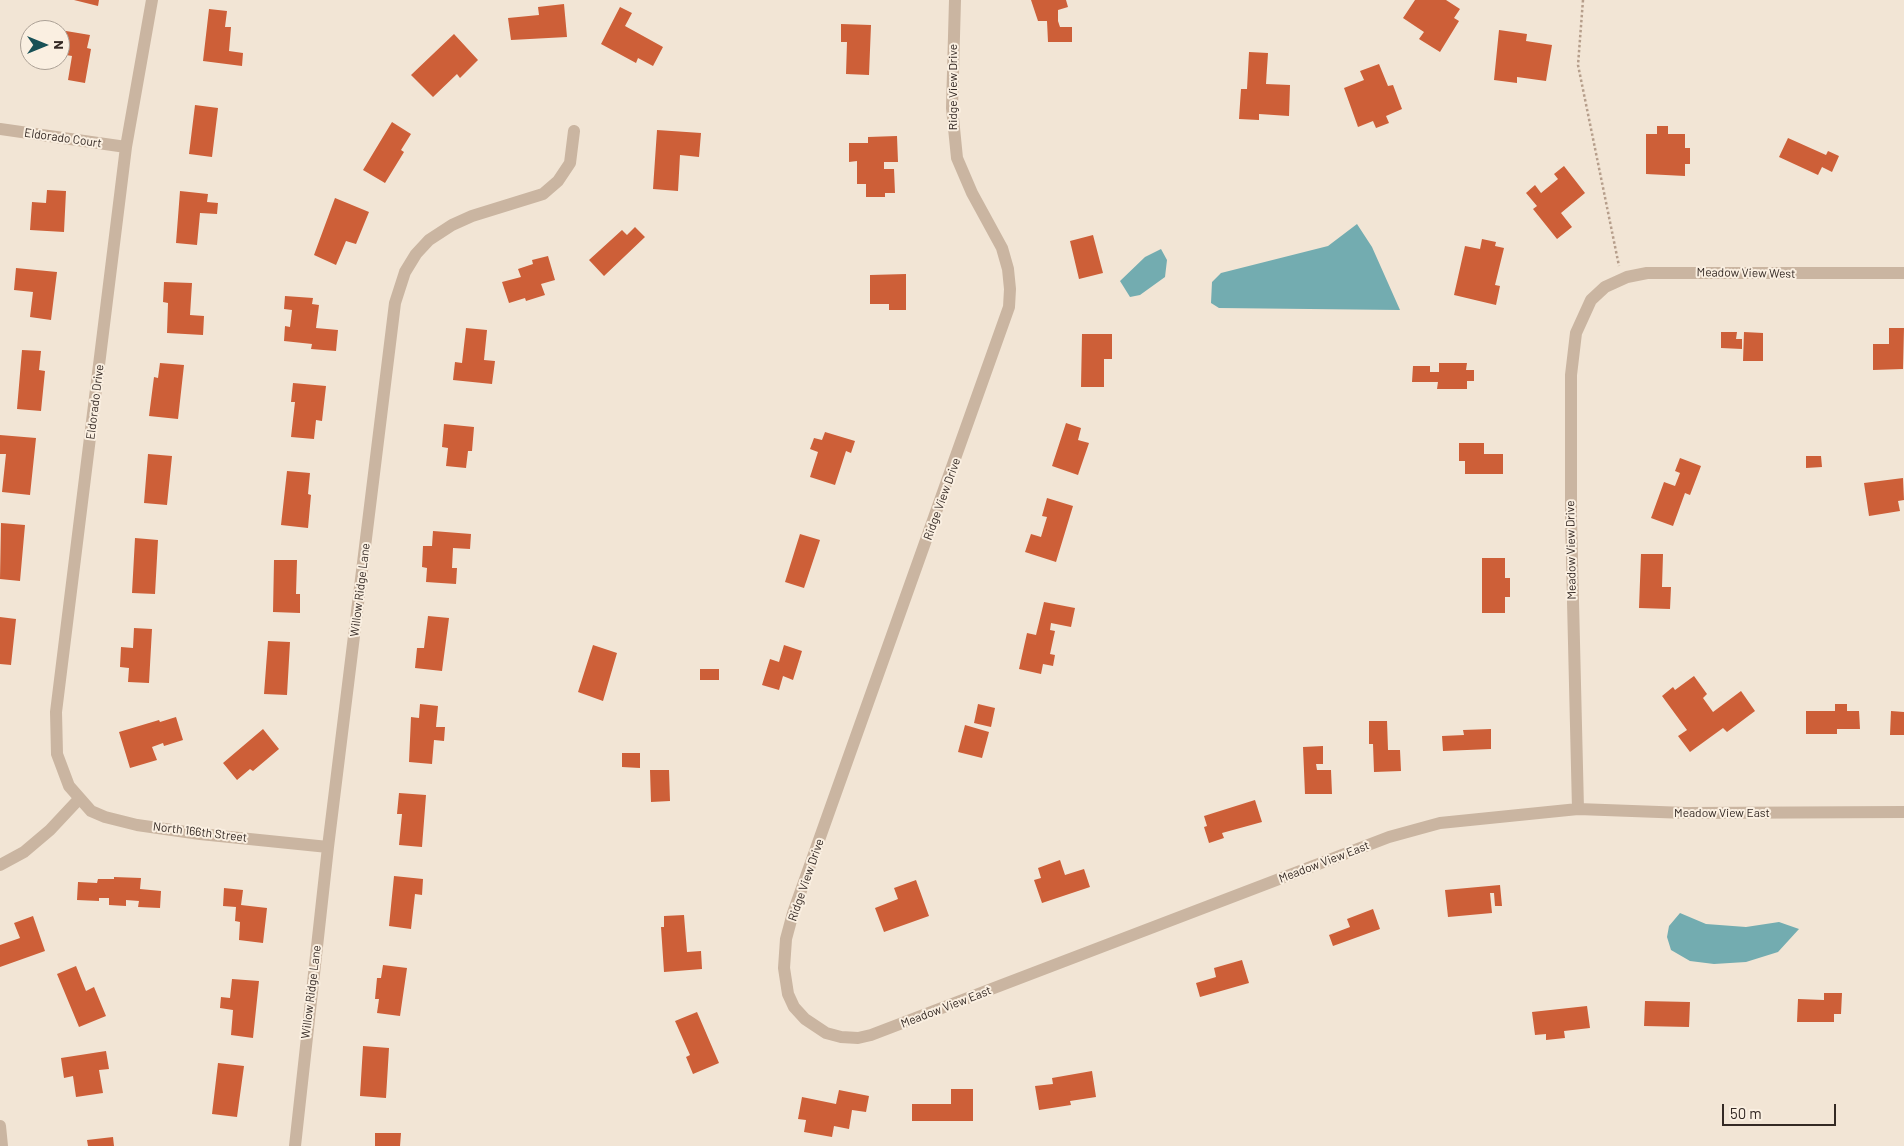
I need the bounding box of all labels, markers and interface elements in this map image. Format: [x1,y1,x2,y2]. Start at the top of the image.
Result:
north arrow [20,20,70,70]
text: N [51,40,68,50]
street label: Ridge View Drive [946,44,960,130]
street label: Eldorado Court [23,125,103,151]
street label: Meadow View West [1697,265,1795,281]
street label: Eldorado Drive [83,363,107,441]
street label: Ridge View Drive [920,456,964,542]
street label: Meadow View Drive [1563,500,1579,600]
street label: Willow Ridge Lane [347,542,373,638]
street label: Meadow View East [1674,806,1770,820]
street label: North 166th Street [152,819,248,845]
street label: Ridge View Drive [785,837,827,923]
street label: Meadow View East [1277,838,1371,886]
street label: Willow Ridge Lane [298,944,324,1040]
street label: Meadow View East [899,983,993,1031]
scale bar [1724,1094,1838,1126]
text: 50 m [1730,1104,1762,1122]

